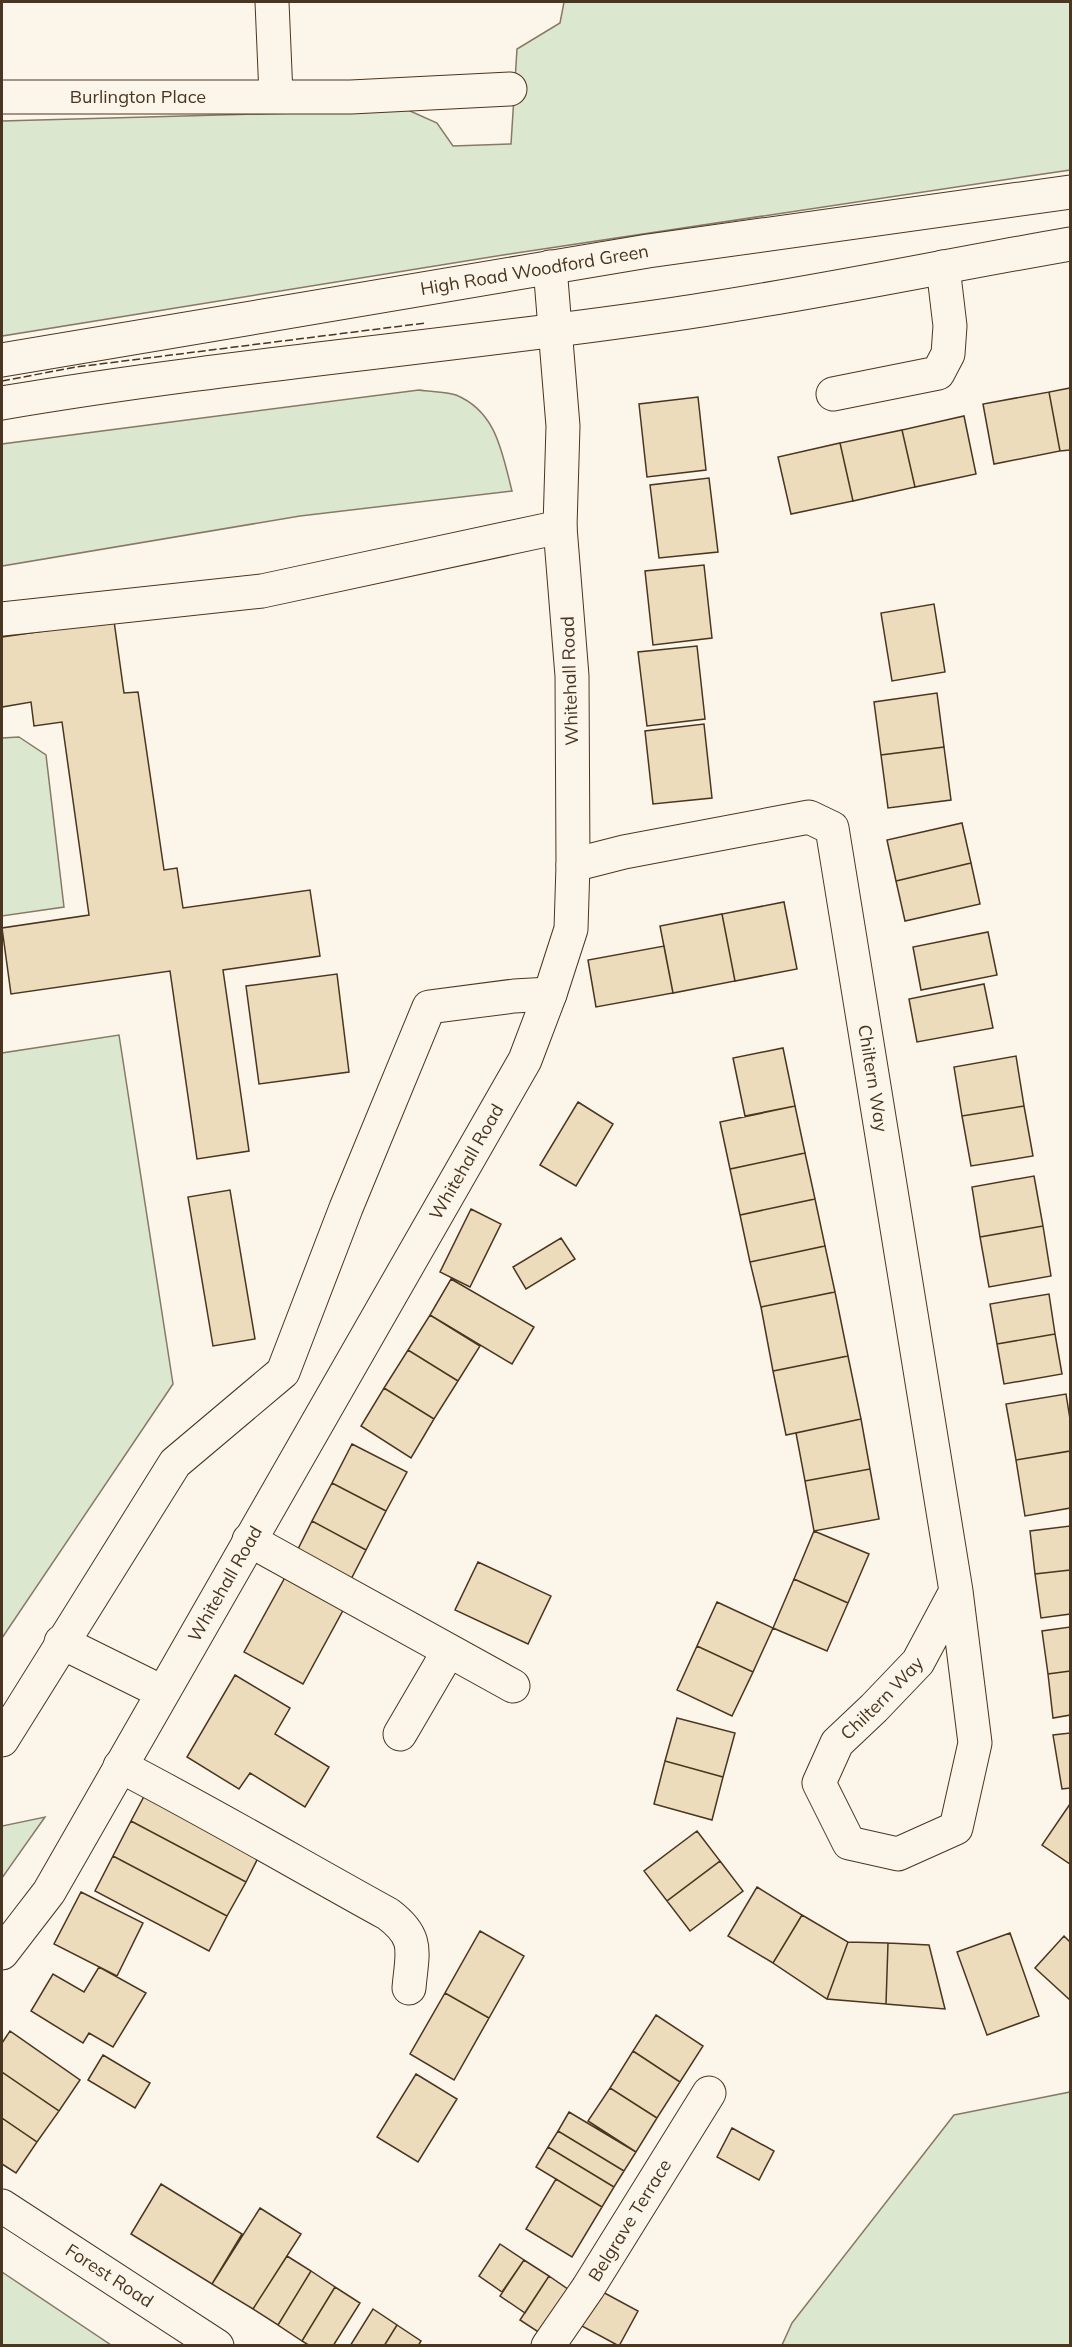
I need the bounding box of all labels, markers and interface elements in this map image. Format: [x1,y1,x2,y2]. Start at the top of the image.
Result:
street label: Burlington Place [70,85,206,108]
street label: High Road Woodford Green [418,239,650,300]
street label: Whitehall Road [556,616,583,746]
street label: Chiltern Way [853,1023,893,1134]
street label: Whitehall Road [424,1100,508,1224]
street label: Whitehall Road [183,1522,267,1646]
street label: Chiltern Way [836,1651,929,1745]
street label: Belgrave Terrace [583,2155,676,2286]
street label: Forest Road [61,2238,158,2312]

